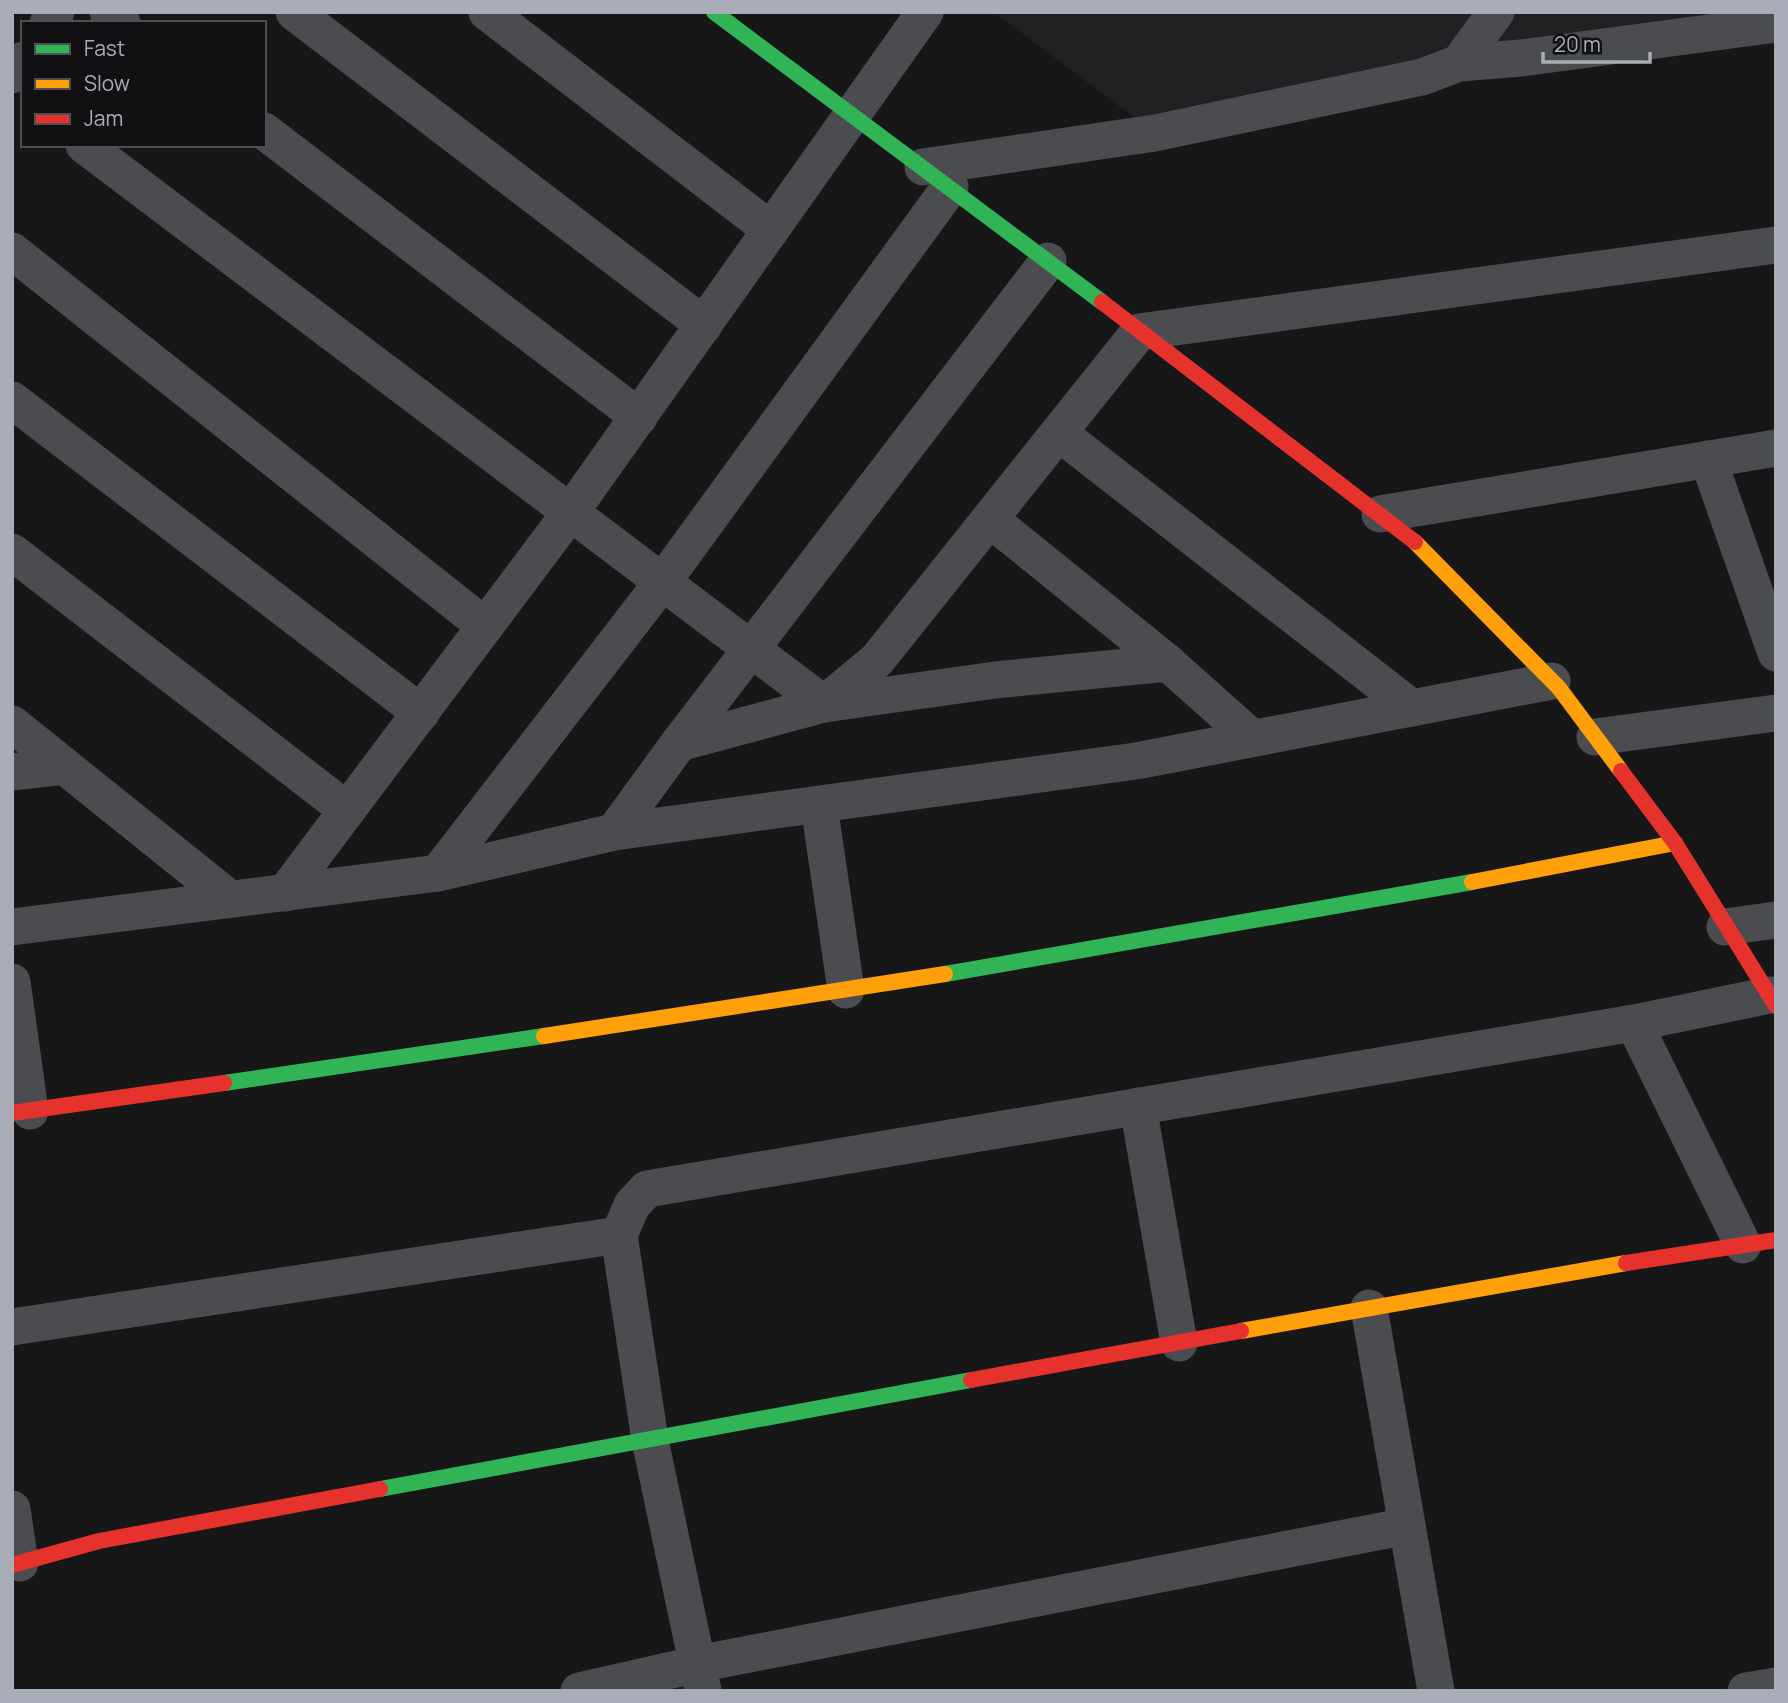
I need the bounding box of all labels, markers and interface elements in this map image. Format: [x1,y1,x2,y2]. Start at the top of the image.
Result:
legend [21,21,266,147]
scale bar [1543,21,1650,65]
text: 20 m [1554,30,1601,58]
text: Fast [84,34,125,62]
text: Slow [84,69,130,97]
text: Jam [84,104,123,132]

